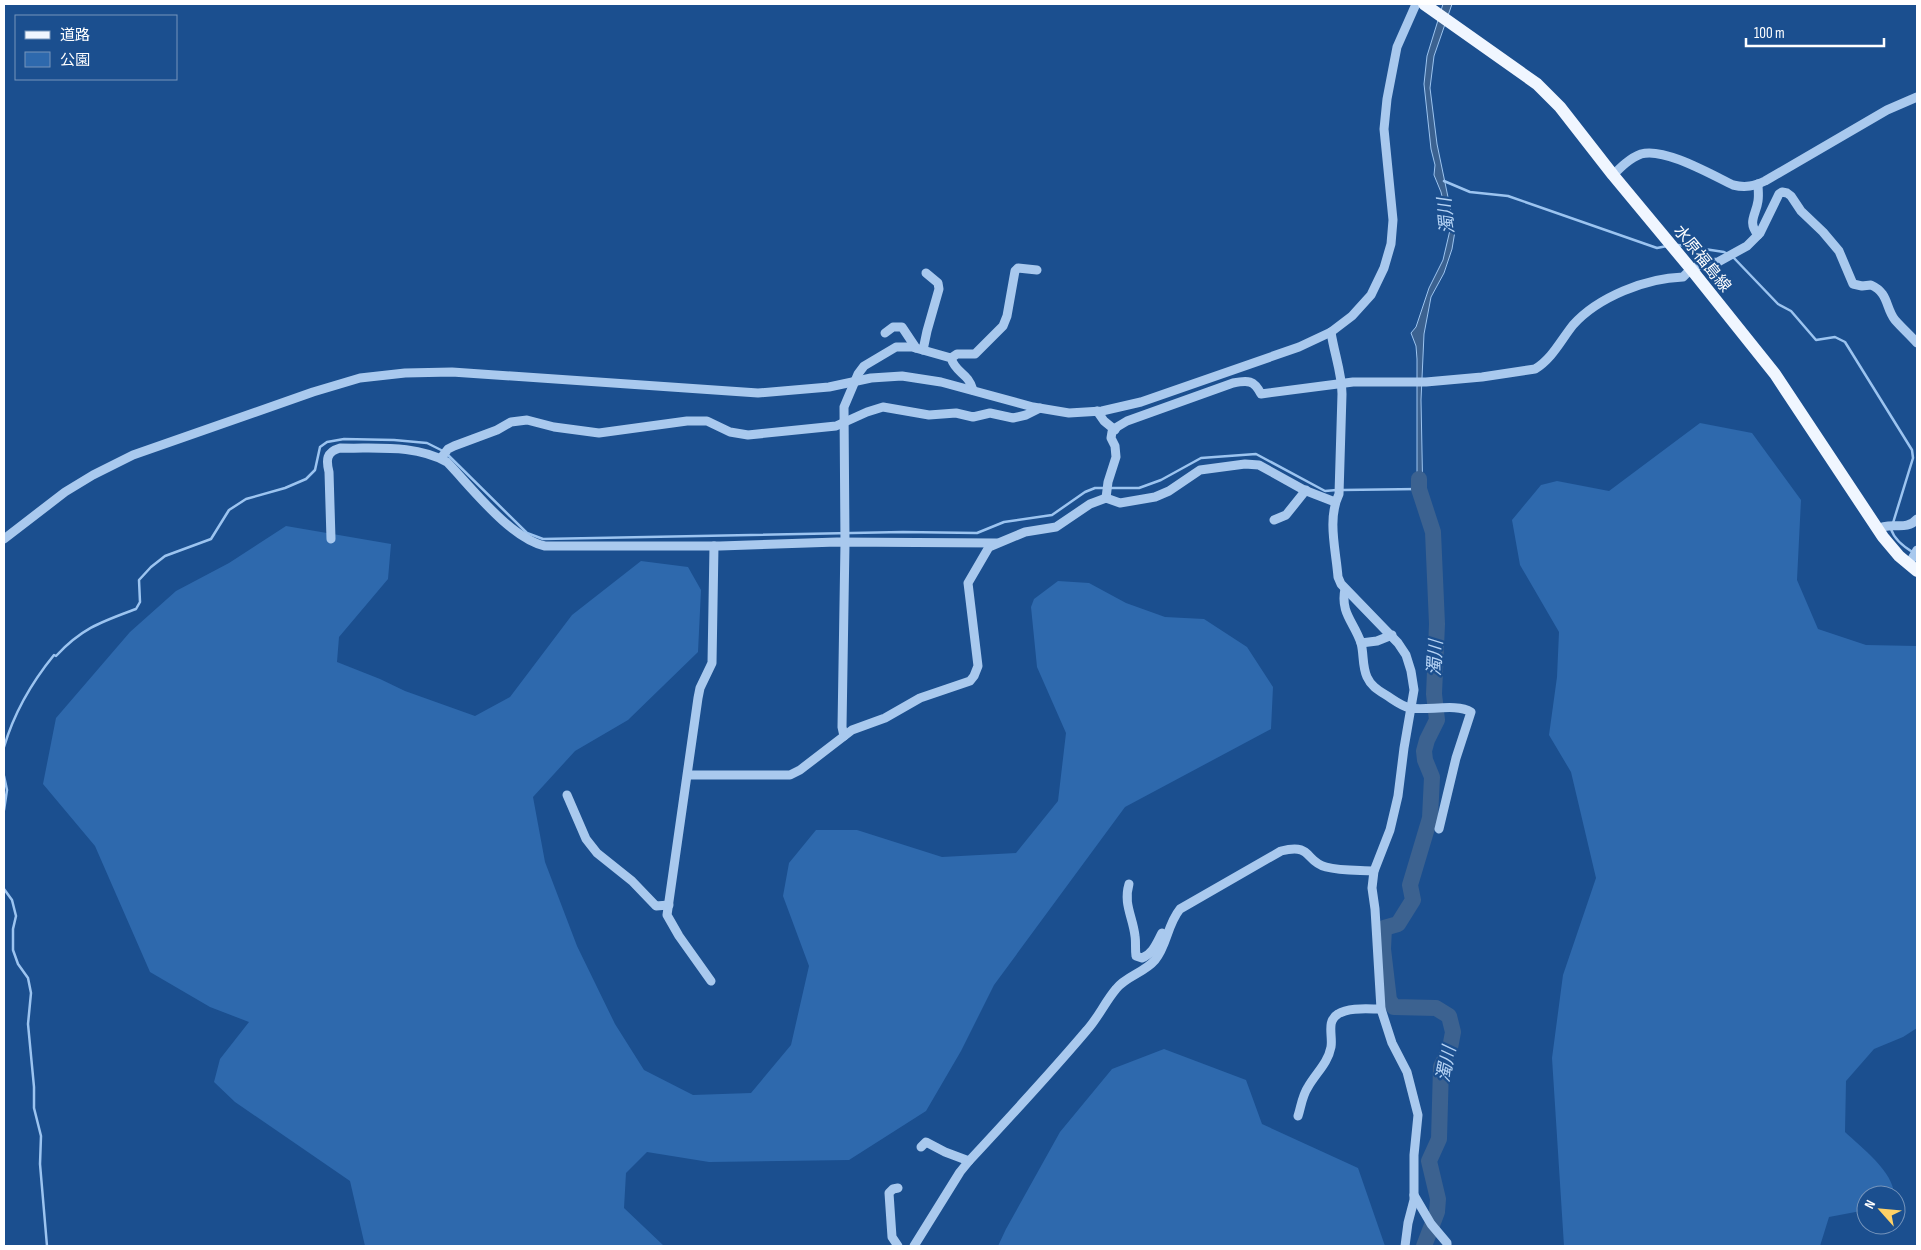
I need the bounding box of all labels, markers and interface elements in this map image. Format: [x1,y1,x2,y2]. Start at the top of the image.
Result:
legend [15,15,178,80]
scale bar [1746,15,1884,47]
text: 100 m [1754,24,1785,43]
text: 道路 [60,26,90,45]
text: 公園 [60,51,90,70]
water label: 濁川 [1434,195,1459,235]
street label: 水原福島線 [1669,222,1734,296]
water label: 濁川 [1424,638,1447,677]
water label: 濁川 [1433,1042,1461,1084]
north arrow [1856,1185,1906,1235]
text: N [1861,1197,1879,1212]

